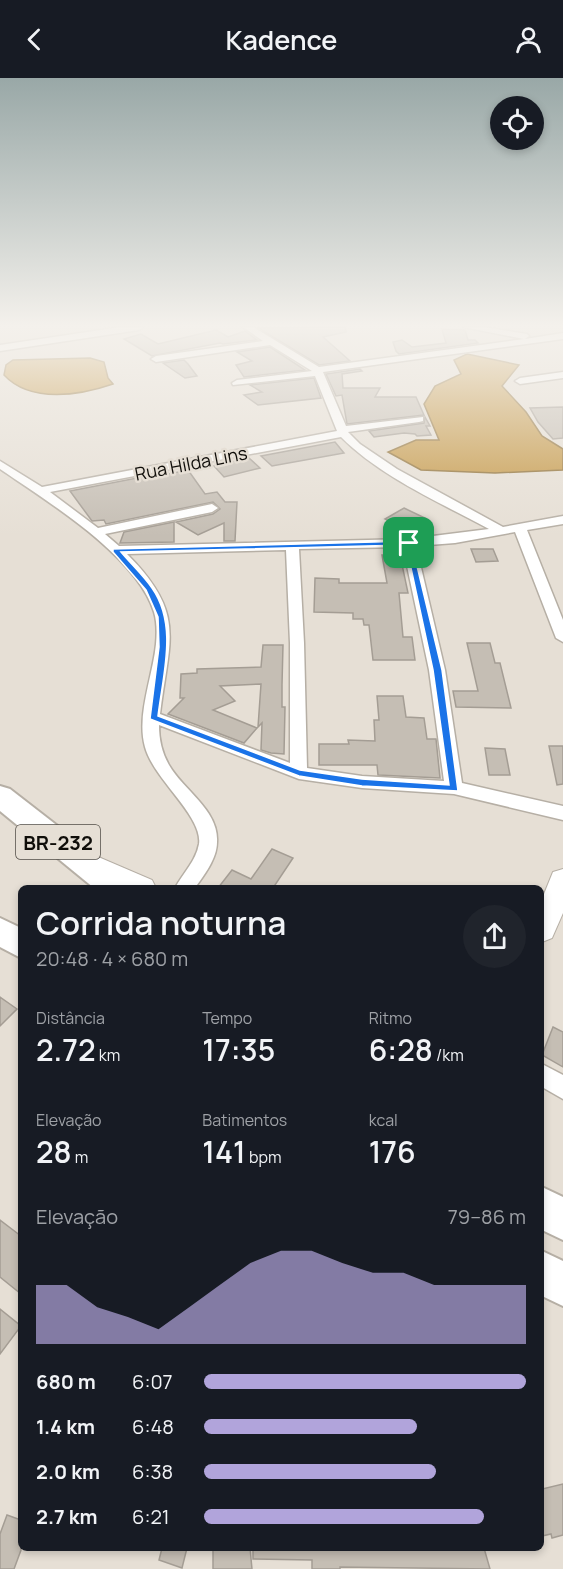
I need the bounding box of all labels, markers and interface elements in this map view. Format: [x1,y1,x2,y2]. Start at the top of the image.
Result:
text: Kadence [226,21,337,58]
icon: back [18,23,51,56]
icon: person [512,23,545,56]
map controls [490,96,544,150]
button: locate [490,96,544,150]
street label: Rua Hilda Lins [133,440,249,486]
pin [383,517,434,568]
icon: arrive [392,526,425,559]
road number: BR-232 [16,825,100,859]
text: Corrida noturna [36,900,286,945]
button: share [463,905,526,968]
text: 20:48 · 4 × 680 m [36,945,188,972]
text: Distância [36,1007,105,1029]
text: Tempo [202,1007,252,1029]
text: Ritmo [369,1007,412,1029]
text: 2.72 [36,1029,96,1070]
text: 17:35 [202,1029,275,1070]
text: 6:28 [369,1029,433,1070]
text: km [96,1044,120,1066]
text: /km [433,1044,464,1066]
text: Elevação [36,1109,102,1131]
text: Batimentos [202,1109,287,1131]
text: kcal [369,1109,398,1131]
text: 28 [36,1131,72,1172]
text: 141 [202,1131,246,1172]
text: 176 [369,1131,416,1172]
text: m [72,1146,88,1168]
text: bpm [246,1146,281,1168]
text: Elevação [36,1203,118,1230]
text: 79–86 m [448,1203,526,1230]
text: 680 m [36,1368,96,1395]
text: 6:07 [132,1368,173,1395]
text: 1.4 km [36,1413,95,1440]
text: 6:48 [132,1413,174,1440]
text: 2.0 km [36,1458,100,1485]
text: 6:38 [132,1458,173,1485]
text: 2.7 km [36,1503,97,1530]
text: 6:21 [132,1503,170,1530]

